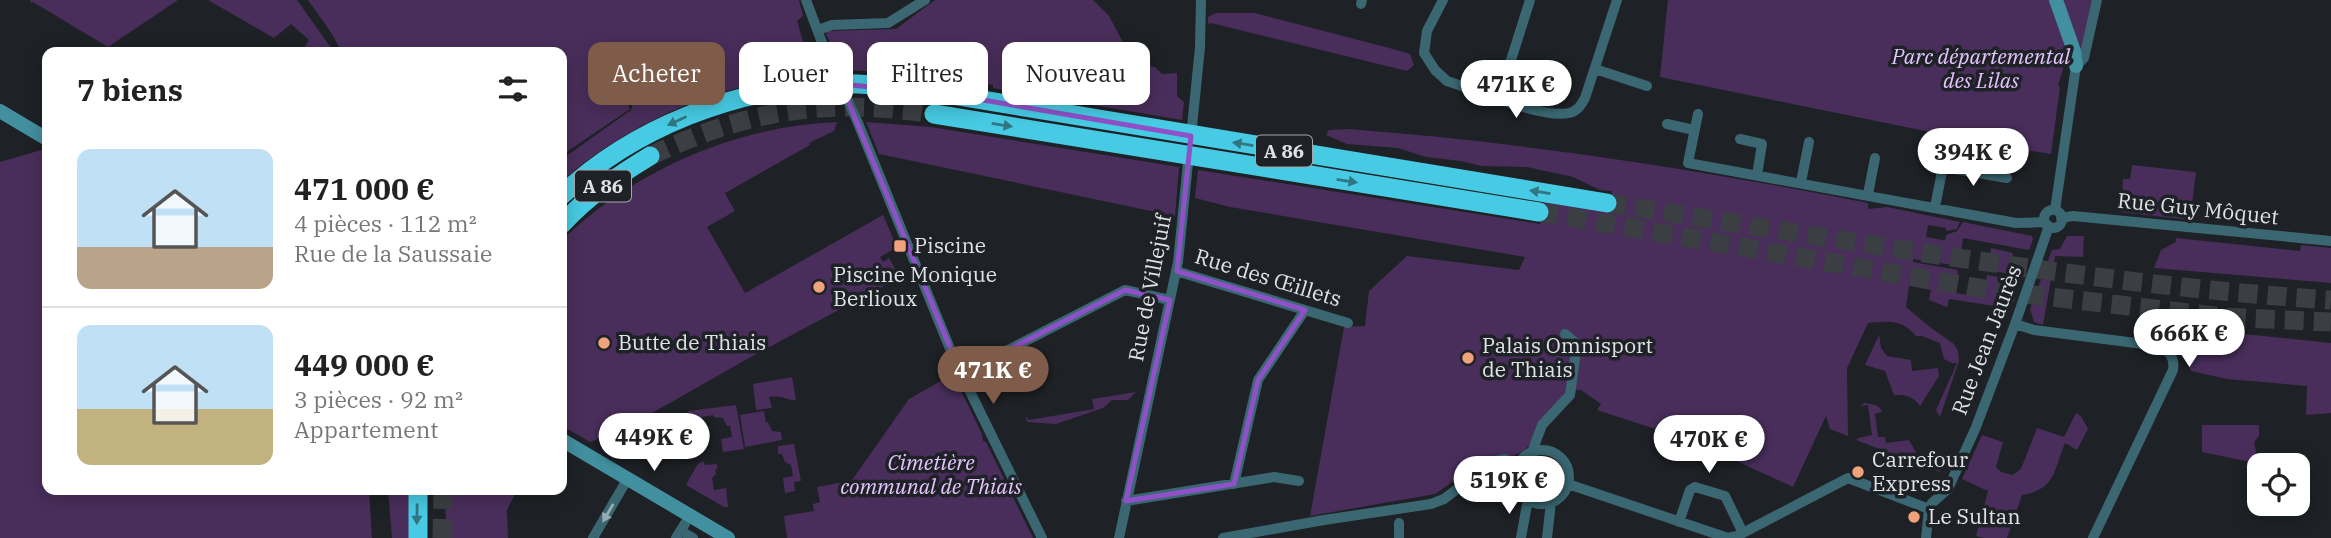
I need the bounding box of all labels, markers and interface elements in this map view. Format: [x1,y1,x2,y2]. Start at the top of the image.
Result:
chip: Acheter [588,42,725,105]
chip: Louer [739,42,853,105]
chip: Filtres [867,42,988,105]
chip: Nouveau [1002,42,1150,105]
park label: Parc départemental des Lilas [1891,42,2071,94]
pin: 471K € [1459,60,1573,120]
text: 471K € [1477,68,1555,98]
text: 7 biens [77,70,183,109]
icon: filters [494,70,532,108]
one-way arrow [667,116,688,127]
one-way arrow [991,120,1013,131]
pin: 394K € [1916,128,2030,188]
road number: A 86 [1256,136,1312,167]
text: 394K € [1934,136,2012,166]
one-way arrow [1232,138,1254,149]
text: 471 000 € [294,169,435,208]
road number: A 86 [575,170,631,202]
one-way arrow [1336,176,1358,187]
icon: home [133,177,217,261]
one-way arrow [1529,186,1551,197]
street label: Rue Guy Môquet [2116,186,2280,230]
text: 4 pièces · 112 m² [294,208,477,238]
street label: Rue de Villejuif [1121,210,1177,364]
place label: Piscine [914,231,986,259]
text: Rue de la Saussaie [294,238,492,268]
marker: Piscine [892,238,908,254]
street label: Rue des Œillets [1192,241,1345,313]
place label: Piscine Monique Berlioux [833,260,997,312]
street label: Rue Jean Jaurès [1945,261,2028,419]
marker: Piscine Monique Berlioux [811,279,827,295]
pin: 666K € [2132,310,2246,369]
text: 666K € [2150,317,2228,347]
place label: Butte de Thiais [618,328,766,356]
place label: Palais Omnisport de Thiais [1482,331,1653,383]
marker: Butte de Thiais [596,335,612,351]
text: 449 000 € [294,345,435,384]
pin: 471K € [936,346,1050,406]
marker: Palais Omnisport de Thiais [1460,350,1476,366]
icon: home [133,353,217,437]
text: 471K € [954,354,1032,384]
text: 3 pièces · 92 m² [294,384,463,414]
text: Appartement [294,414,438,444]
pin: 449K € [597,414,711,473]
pin: 470K € [1652,416,1766,475]
text: 449K € [615,421,693,451]
text: 470K € [1670,423,1748,453]
place label: Carrefour Express [1872,445,1969,497]
park label: Cimetière communal de Thiais [840,448,1022,500]
map controls [2247,453,2310,516]
button: locate [2247,453,2310,516]
pin: 519K € [1452,456,1566,516]
text: 519K € [1470,464,1548,494]
marker: Carrefour Express [1850,464,1866,480]
place label: Le Sultan [1928,502,2021,530]
one-way arrow [412,503,423,525]
one-way arrow [602,504,614,523]
marker: Le Sultan [1906,509,1922,525]

